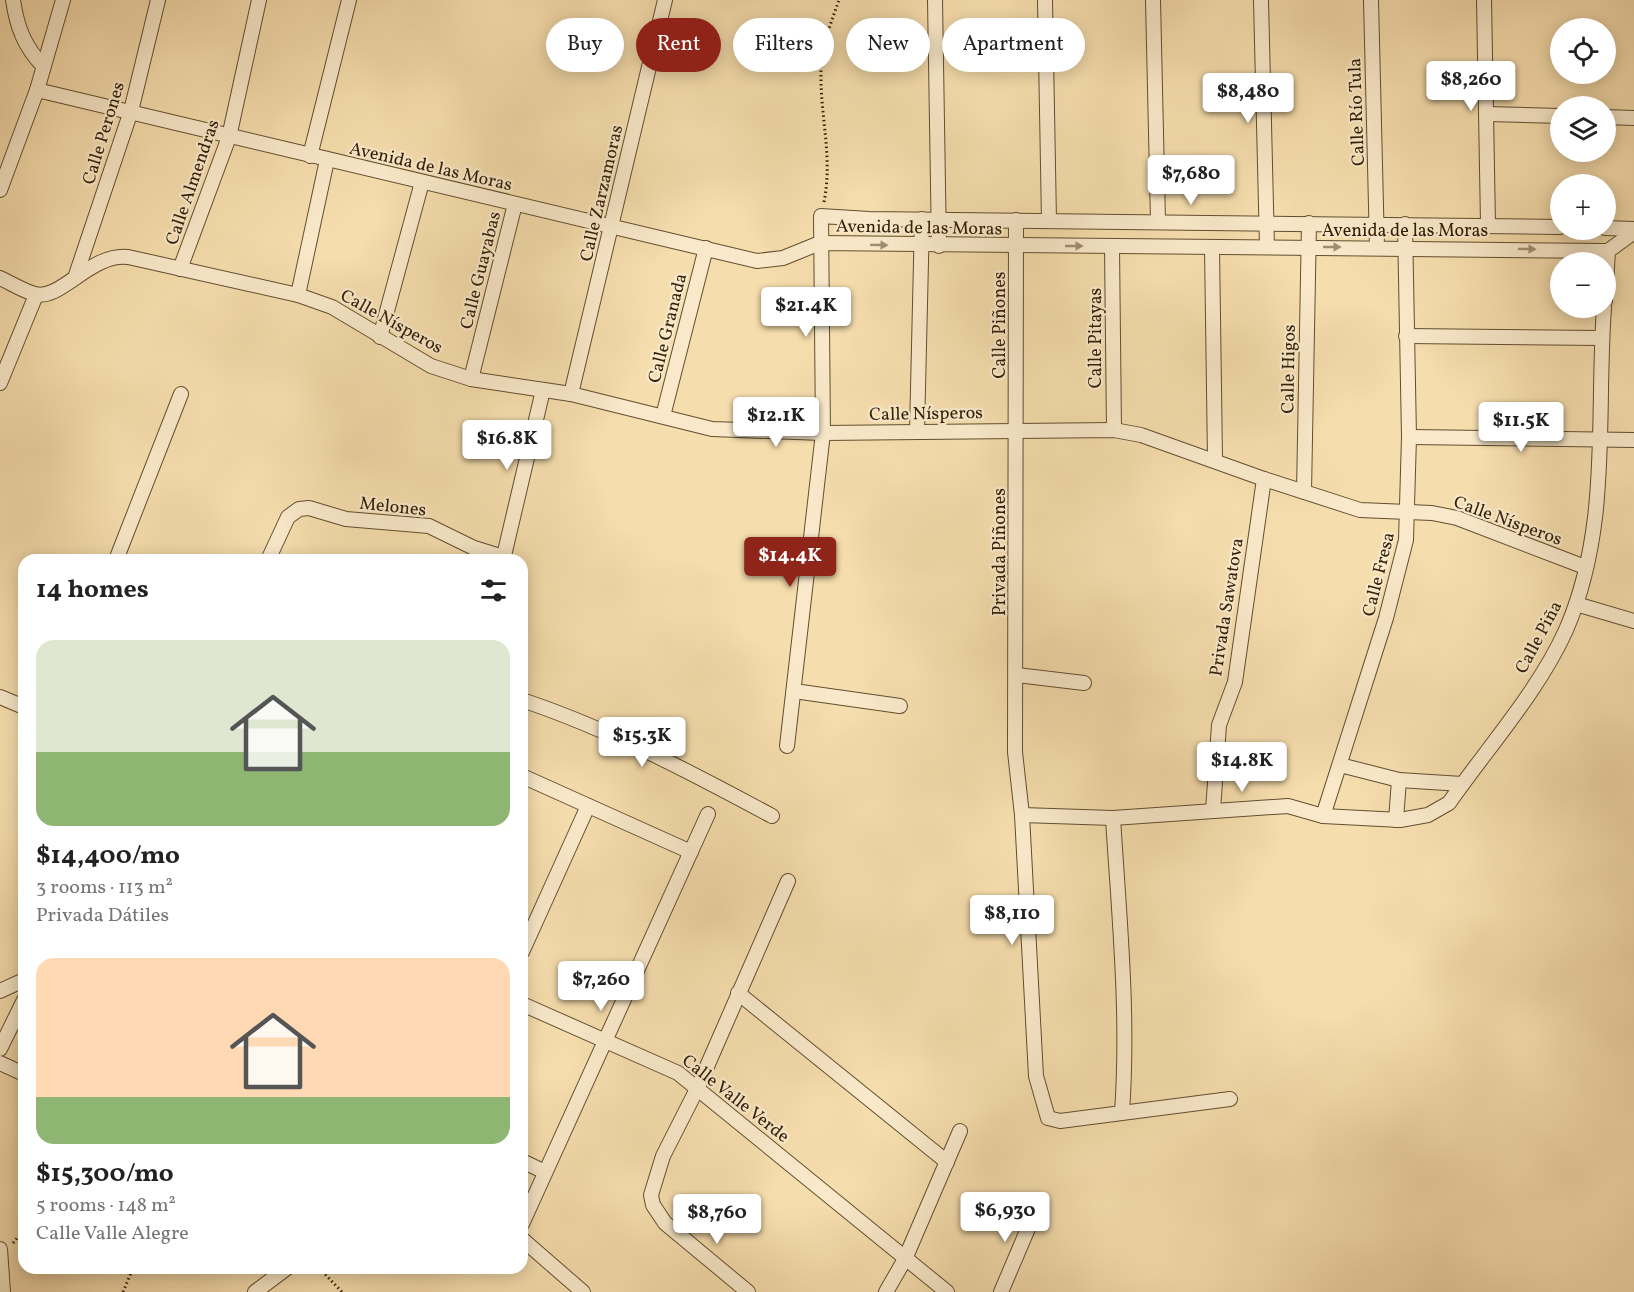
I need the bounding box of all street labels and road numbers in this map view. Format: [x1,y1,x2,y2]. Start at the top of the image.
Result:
street label: Calle Río Tula [1343,57,1372,166]
street label: Calle Perones [77,79,132,188]
street label: Calle Almendras [160,116,227,249]
street label: Calle Zarzamoras [575,123,630,264]
street label: Avenida de las Moras [347,137,515,198]
street label: Calle Guayabas [455,209,508,332]
street label: Avenida de las Moras [836,215,1002,242]
street label: Avenida de las Moras [1322,219,1488,244]
street label: Calle Granada [643,271,694,386]
street label: Calle Piñones [988,272,1013,378]
street label: Calle Nísperos [335,284,447,361]
street label: Calle Pitayas [1084,288,1109,388]
street label: Calle Higos [1276,324,1303,414]
street label: Calle Nísperos [869,401,983,428]
street label: Privada Piñones [988,488,1013,616]
street label: Calle Nísperos [1450,490,1565,553]
street label: Melones [358,492,427,523]
street label: Calle Fresa [1357,530,1402,619]
street label: Privada Sawatova [1204,536,1251,678]
street label: Calle Piña [1510,597,1569,679]
street label: Calle Valle Verde [676,1049,794,1149]

